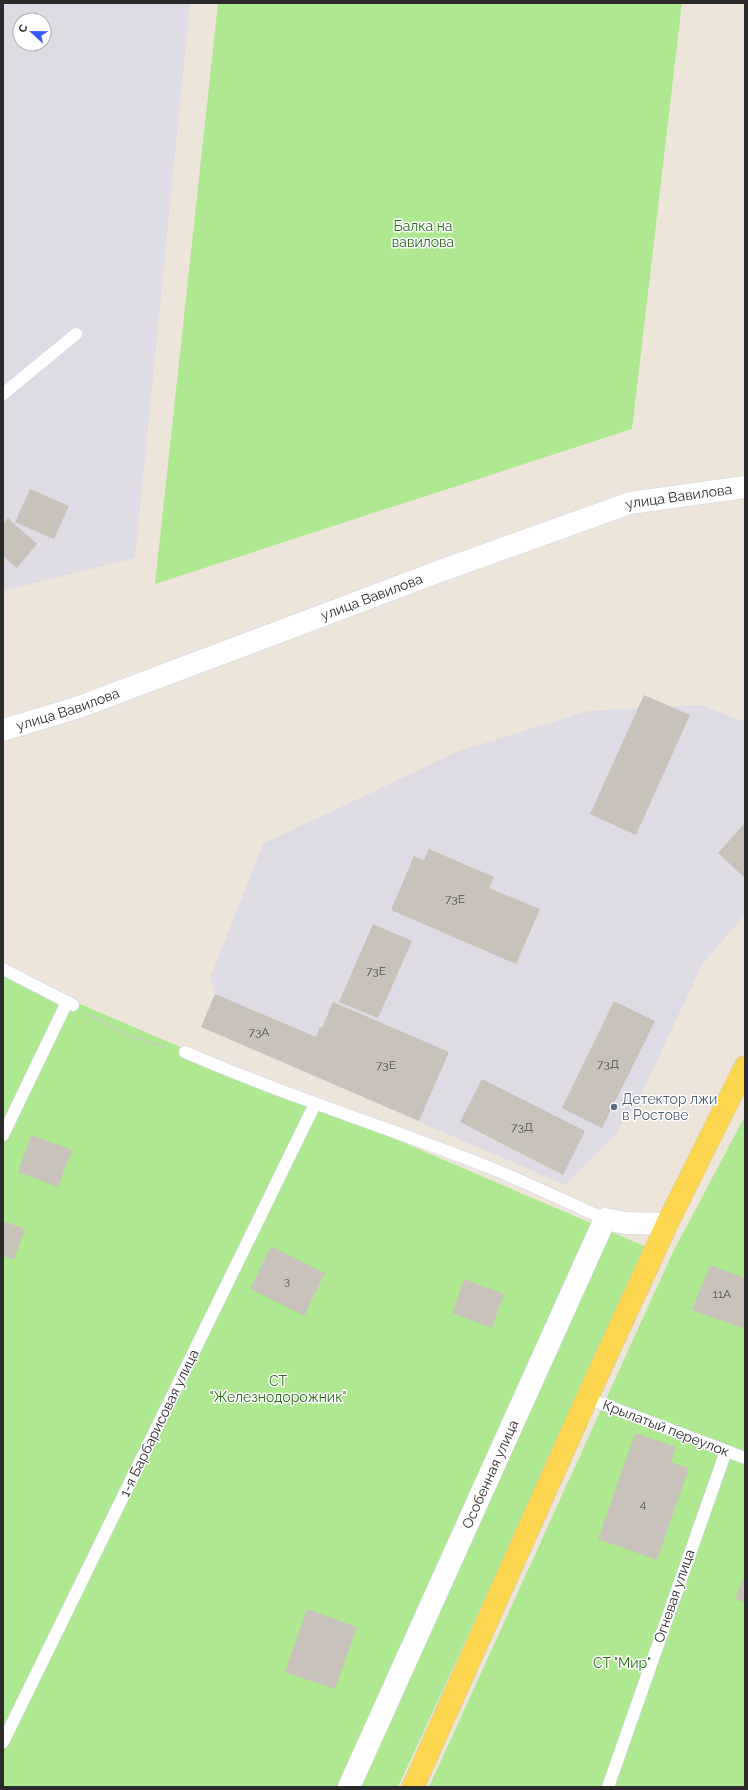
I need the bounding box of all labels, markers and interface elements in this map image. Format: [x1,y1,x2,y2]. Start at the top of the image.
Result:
north arrow [12,12,52,52]
text: С [16,22,31,34]
park label: Балка на вавилова [392,218,454,250]
street label: улица Вавилова [623,481,733,512]
street label: улица Вавилова [318,570,425,623]
street label: улица Вавилова [14,685,121,734]
house number: 73Е [445,892,465,906]
house number: 73Е [366,964,386,978]
house number: 73А [249,1025,269,1039]
house number: 73Д [597,1057,619,1071]
house number: 73Е [376,1058,396,1072]
place label: Детектор лжи в Ростове [622,1091,717,1123]
marker: Детектор лжи в Ростове [609,1102,619,1112]
house number: 73Д [511,1120,533,1134]
house number: 3 [284,1274,290,1288]
house number: 11А [713,1287,731,1301]
street label: 1-я Барбарисовая улица [116,1347,202,1499]
park label: СТ "Железнодорожник" [209,1373,347,1405]
street label: Крылатый переулок [600,1396,732,1460]
street label: Особенная улица [459,1418,521,1531]
house number: 4 [640,1497,647,1511]
street label: Огневая улица [651,1547,697,1645]
park label: СТ "Мир" [593,1655,651,1671]

